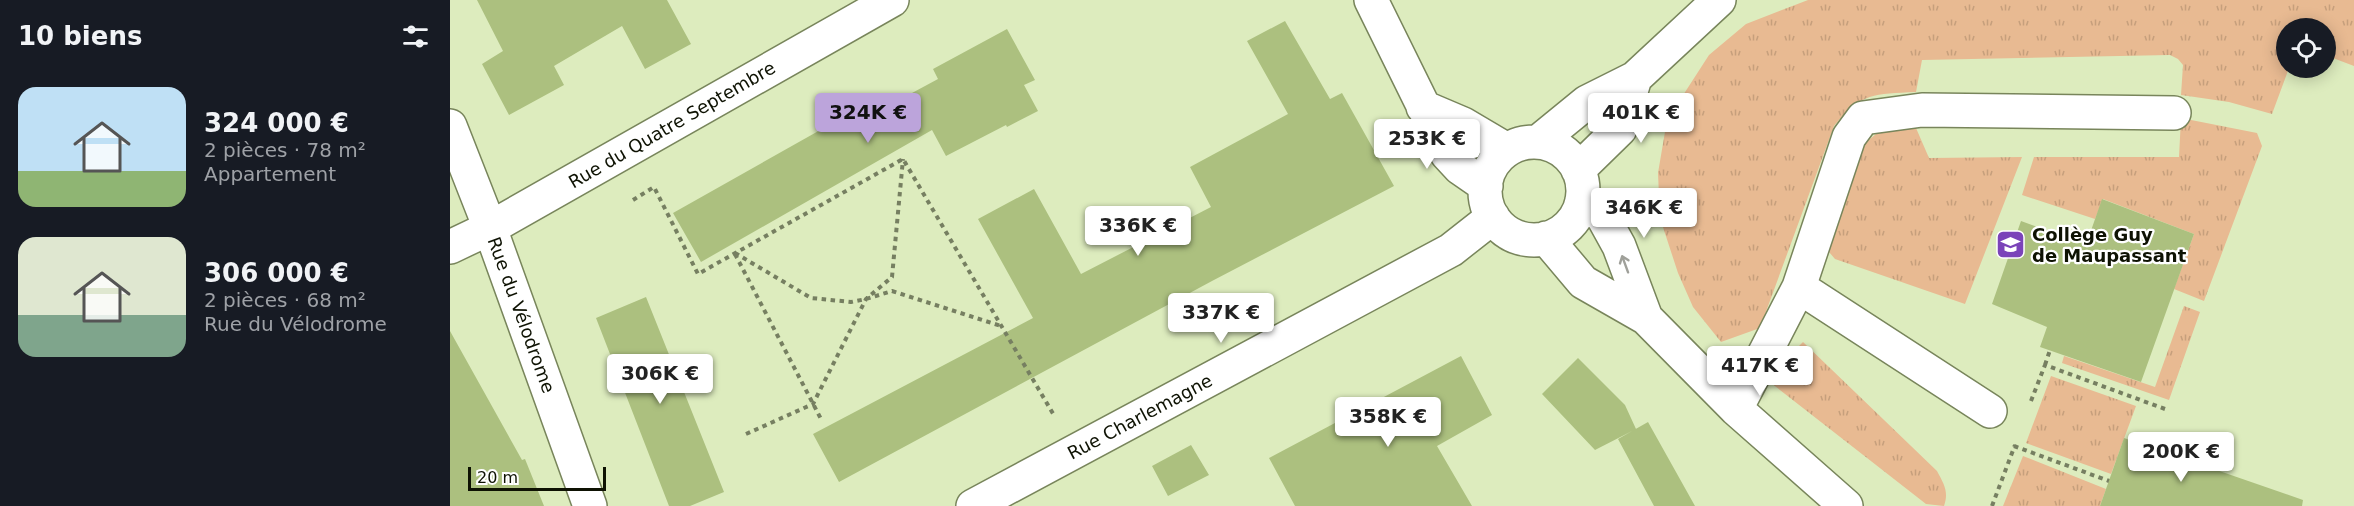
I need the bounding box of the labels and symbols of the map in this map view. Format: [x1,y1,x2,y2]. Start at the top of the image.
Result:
street label: Rue du Quatre Septembre [565,57,779,192]
pin: 324K € [819,93,917,144]
pin: 401K € [1592,93,1690,144]
pin: 253K € [1378,119,1476,170]
pin: 346K € [1595,188,1693,239]
pin: 336K € [1089,206,1187,257]
place label: Collège Guy de Maupassant [2032,224,2187,266]
school or university icon: Collège Guy de Maupassant [1995,229,2027,261]
street label: Rue du Vélodrome [483,234,559,396]
one-way arrow [1619,255,1630,273]
pin: 337K € [1172,293,1270,344]
pin: 417K € [1711,346,1809,397]
pin: 306K € [611,354,709,405]
street label: Rue Charlemagne [1064,370,1216,464]
pin: 358K € [1339,397,1437,448]
pin: 200K € [2132,432,2230,483]
scale bar [468,464,606,492]

